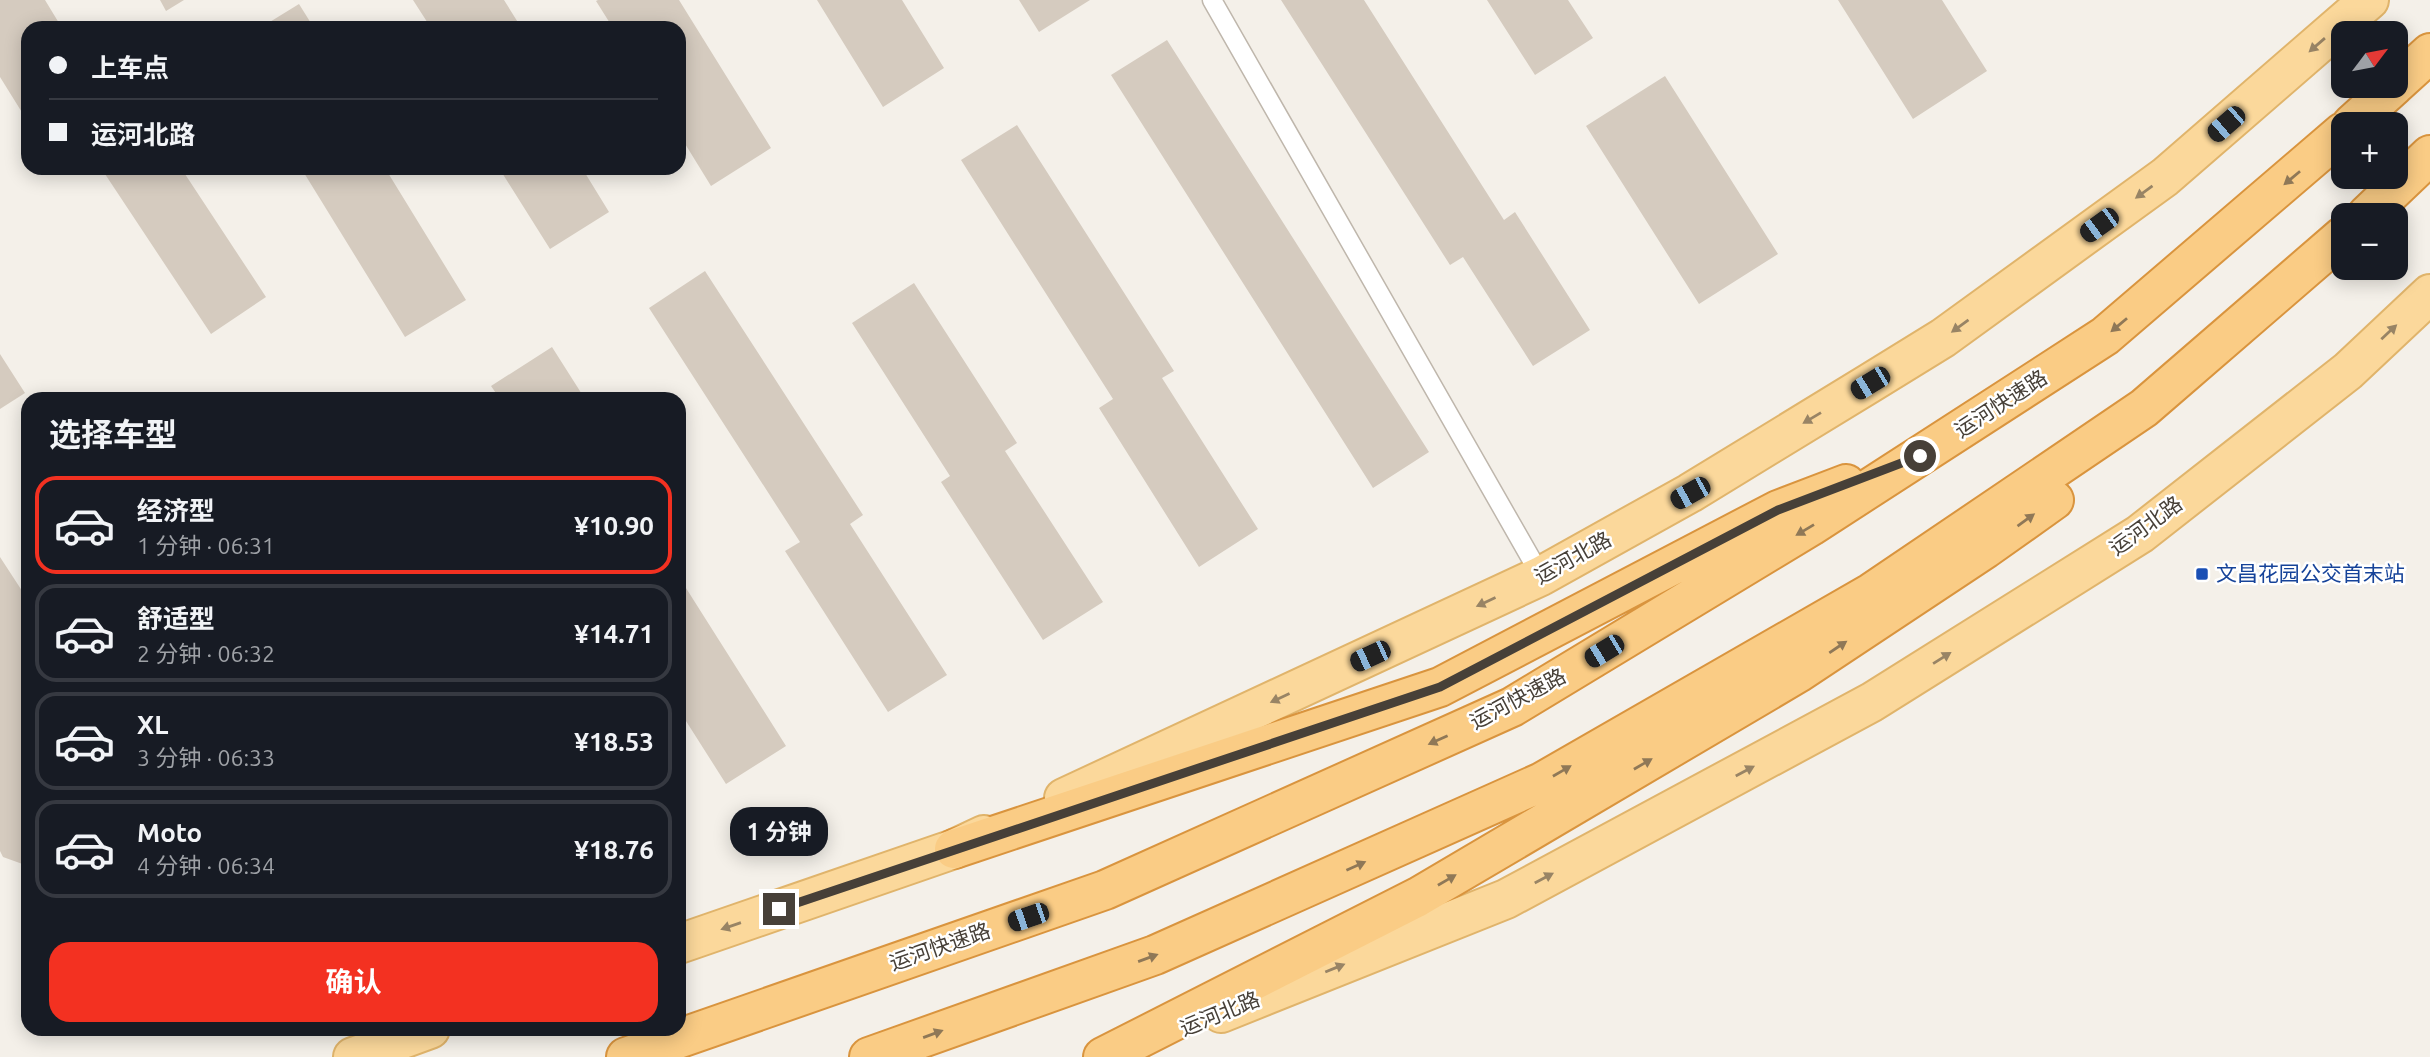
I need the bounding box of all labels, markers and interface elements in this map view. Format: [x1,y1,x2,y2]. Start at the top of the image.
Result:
north arrow [2331,21,2408,98]
map controls [2331,21,2408,280]
one-way arrow [2308,37,2326,53]
text: 上车点 [91,53,169,82]
car [2204,102,2249,146]
button: + [2331,112,2408,189]
text: 运河北路 [91,120,195,149]
one-way arrow [2283,170,2301,185]
one-way arrow [2135,185,2153,199]
button: − [2331,203,2408,280]
car [2076,204,2123,246]
one-way arrow [2110,317,2127,332]
one-way arrow [1951,319,1969,333]
one-way arrow [2380,325,2397,341]
car [1847,363,1894,403]
street label: 运河快速路 [1950,365,2051,442]
one-way arrow [1803,412,1822,425]
text: 选择车型 [49,416,177,452]
route start [1904,440,1936,472]
car [1667,474,1714,512]
street label: 运河北路 [2104,491,2186,560]
icon: car [53,494,116,557]
text: 经济型 [137,496,215,525]
text: ¥10.90 [574,511,654,540]
one-way arrow [2017,513,2035,527]
one-way arrow [1796,523,1815,536]
street label: 运河北路 [1530,526,1615,588]
text: 1 分钟 · 06:31 [137,533,275,558]
place label: 文昌花园公交首末站 [2216,561,2405,585]
marker: 文昌花园公交首末站 [2194,566,2210,582]
one-way arrow [1476,596,1496,608]
icon: car [53,602,116,665]
text: 舒适型 [137,604,215,633]
text: ¥14.71 [574,619,654,648]
car [1581,631,1628,671]
car [1347,638,1394,674]
text: 2 分钟 · 06:32 [137,641,275,666]
one-way arrow [1828,641,1847,654]
one-way arrow [1933,652,1952,665]
street label: 运河快速路 [1466,663,1570,733]
one-way arrow [1270,692,1290,704]
icon: car [53,710,116,773]
text: XL [137,710,168,739]
text: ¥18.53 [574,727,654,756]
one-way arrow [1428,734,1448,746]
text: 3 分钟 · 06:33 [137,745,275,770]
one-way arrow [1633,758,1652,771]
one-way arrow [1553,765,1572,777]
one-way arrow [1735,765,1754,777]
callout: 1 分钟 [730,808,828,856]
icon: car [53,818,116,881]
text: Moto [137,818,202,847]
text: 1 分钟 [747,819,811,844]
text: ¥18.76 [574,835,654,864]
text: 4 分钟 · 06:34 [137,853,275,878]
one-way arrow [1346,860,1366,872]
one-way arrow [1437,873,1456,886]
one-way arrow [1534,873,1554,884]
route end [763,893,795,925]
car [1005,900,1052,934]
street label: 运河快速路 [886,918,993,974]
one-way arrow [720,921,741,932]
button: 确认 [49,942,658,1022]
one-way arrow [1137,952,1158,963]
one-way arrow [1325,962,1346,973]
street label: 运河北路 [1176,986,1263,1040]
one-way arrow [923,1028,944,1039]

